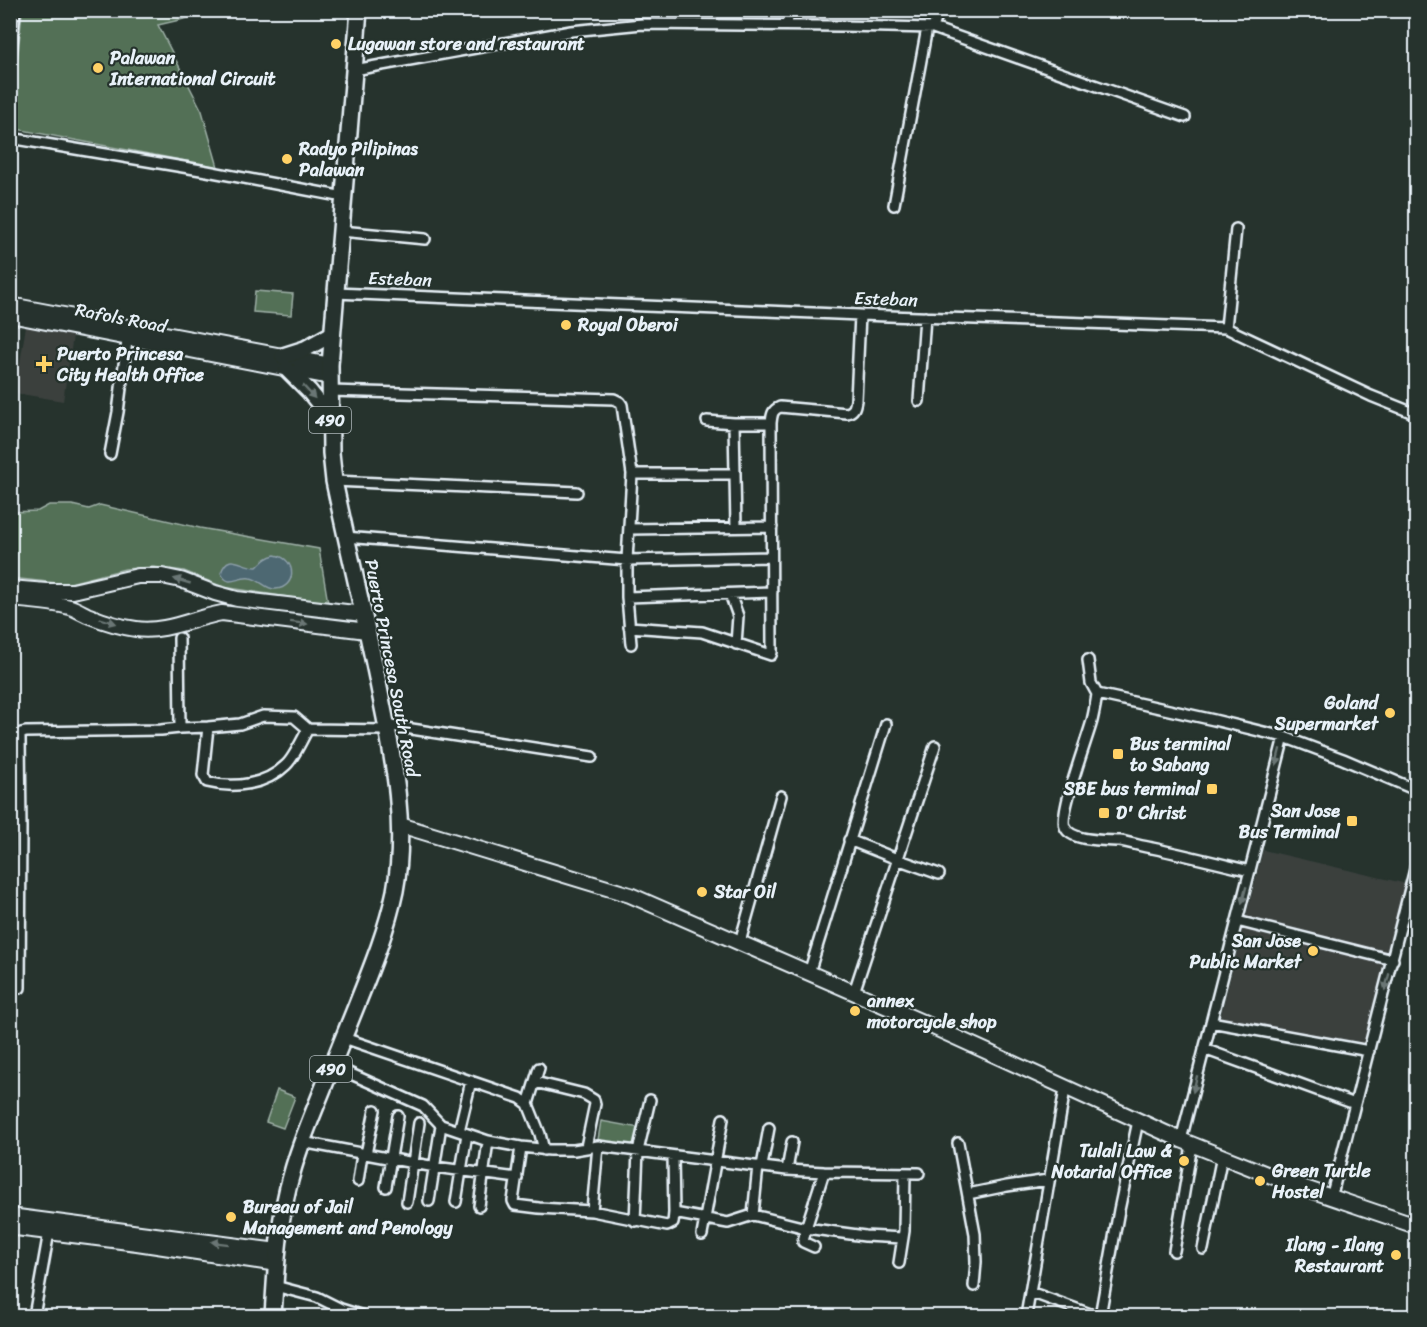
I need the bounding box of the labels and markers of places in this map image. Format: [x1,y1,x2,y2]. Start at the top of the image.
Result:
place label: Lugawan store and restaurant [348,28,585,60]
marker: Lugawan store and restaurant [329,37,343,51]
place label: Palawan International Circuit [109,42,276,95]
marker: Palawan International Circuit [91,61,105,75]
place label: Radyo Pilipinas Palawan [298,133,418,186]
marker: Radyo Pilipinas Palawan [280,152,294,166]
place label: Royal Oberoi [577,309,679,341]
marker: Royal Oberoi [559,318,573,332]
place label: Puerto Princesa City Health Office [56,338,205,391]
marker: Puerto Princesa City Health Office [35,355,53,373]
place label: Goland Supermarket [1274,687,1380,740]
marker: Goland Supermarket [1383,706,1397,720]
place label: Bus terminal to Sabang [1130,728,1232,781]
marker: Bus terminal to Sabang [1111,747,1125,761]
place label: SBE bus terminal [1062,773,1201,805]
marker: SBE bus terminal [1205,782,1219,796]
place label: San Jose Bus Terminal [1239,795,1341,848]
place label: D' Christ [1116,797,1187,829]
marker: D' Christ [1097,806,1111,820]
marker: San Jose Bus Terminal [1345,814,1359,828]
place label: Star Oil [713,876,777,908]
marker: Star Oil [695,885,709,899]
place label: San Jose Public Market [1190,925,1303,978]
marker: San Jose Public Market [1306,944,1320,958]
place label: annex motorcycle shop [866,985,997,1038]
marker: annex motorcycle shop [848,1004,862,1018]
place label: Tulali Law & Notarial Office [1050,1135,1173,1188]
marker: Tulali Law & Notarial Office [1177,1154,1191,1168]
place label: Green Turtle Hostel [1271,1155,1371,1208]
marker: Green Turtle Hostel [1253,1174,1267,1188]
place label: Bureau of Jail Management and Penology [242,1191,453,1244]
marker: Bureau of Jail Management and Penology [224,1210,238,1224]
place label: Ilang - Ilang Restaurant [1285,1229,1384,1282]
marker: Ilang - Ilang Restaurant [1389,1248,1403,1262]

